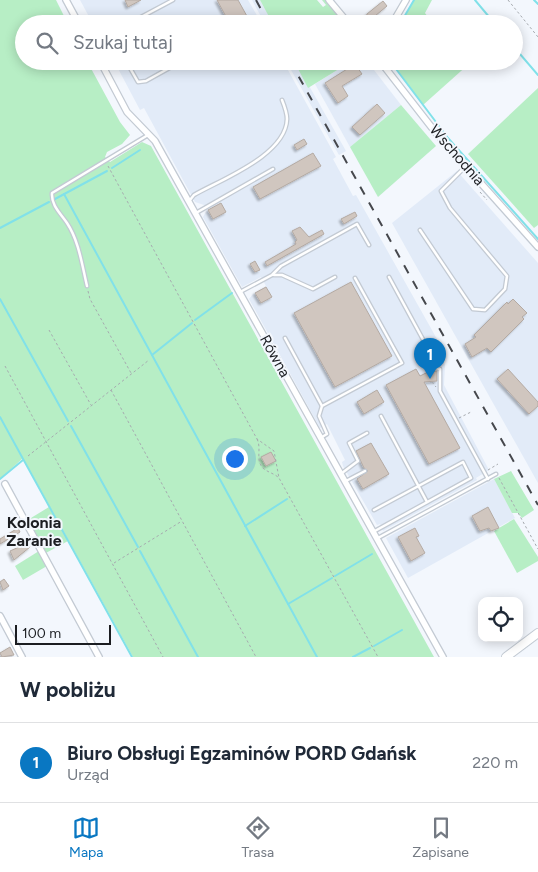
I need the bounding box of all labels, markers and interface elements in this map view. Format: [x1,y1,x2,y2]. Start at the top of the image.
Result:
search box [15,15,523,70]
icon: search [33,29,61,57]
text: Szukaj tutaj [73,31,173,54]
street label: Wschodnia [426,121,488,189]
street label: Równa [256,332,294,380]
pin: 1 [414,338,446,379]
your location [222,446,248,472]
district label: Kolonia Zaranie [6,513,62,550]
map controls [478,597,523,642]
button: locate [478,597,523,642]
scale bar [15,622,111,645]
text: 100 m [22,625,61,642]
text: W pobliżu [20,677,116,702]
text: Biuro Obsługi Egzaminów PORD Gdańsk [67,742,417,765]
text: 1 [33,753,39,772]
text: 220 m [472,753,518,772]
text: Urząd [67,765,109,784]
tab: Mapa [69,814,103,861]
tab: Trasa [242,814,274,861]
tab: Zapisane [412,814,469,861]

